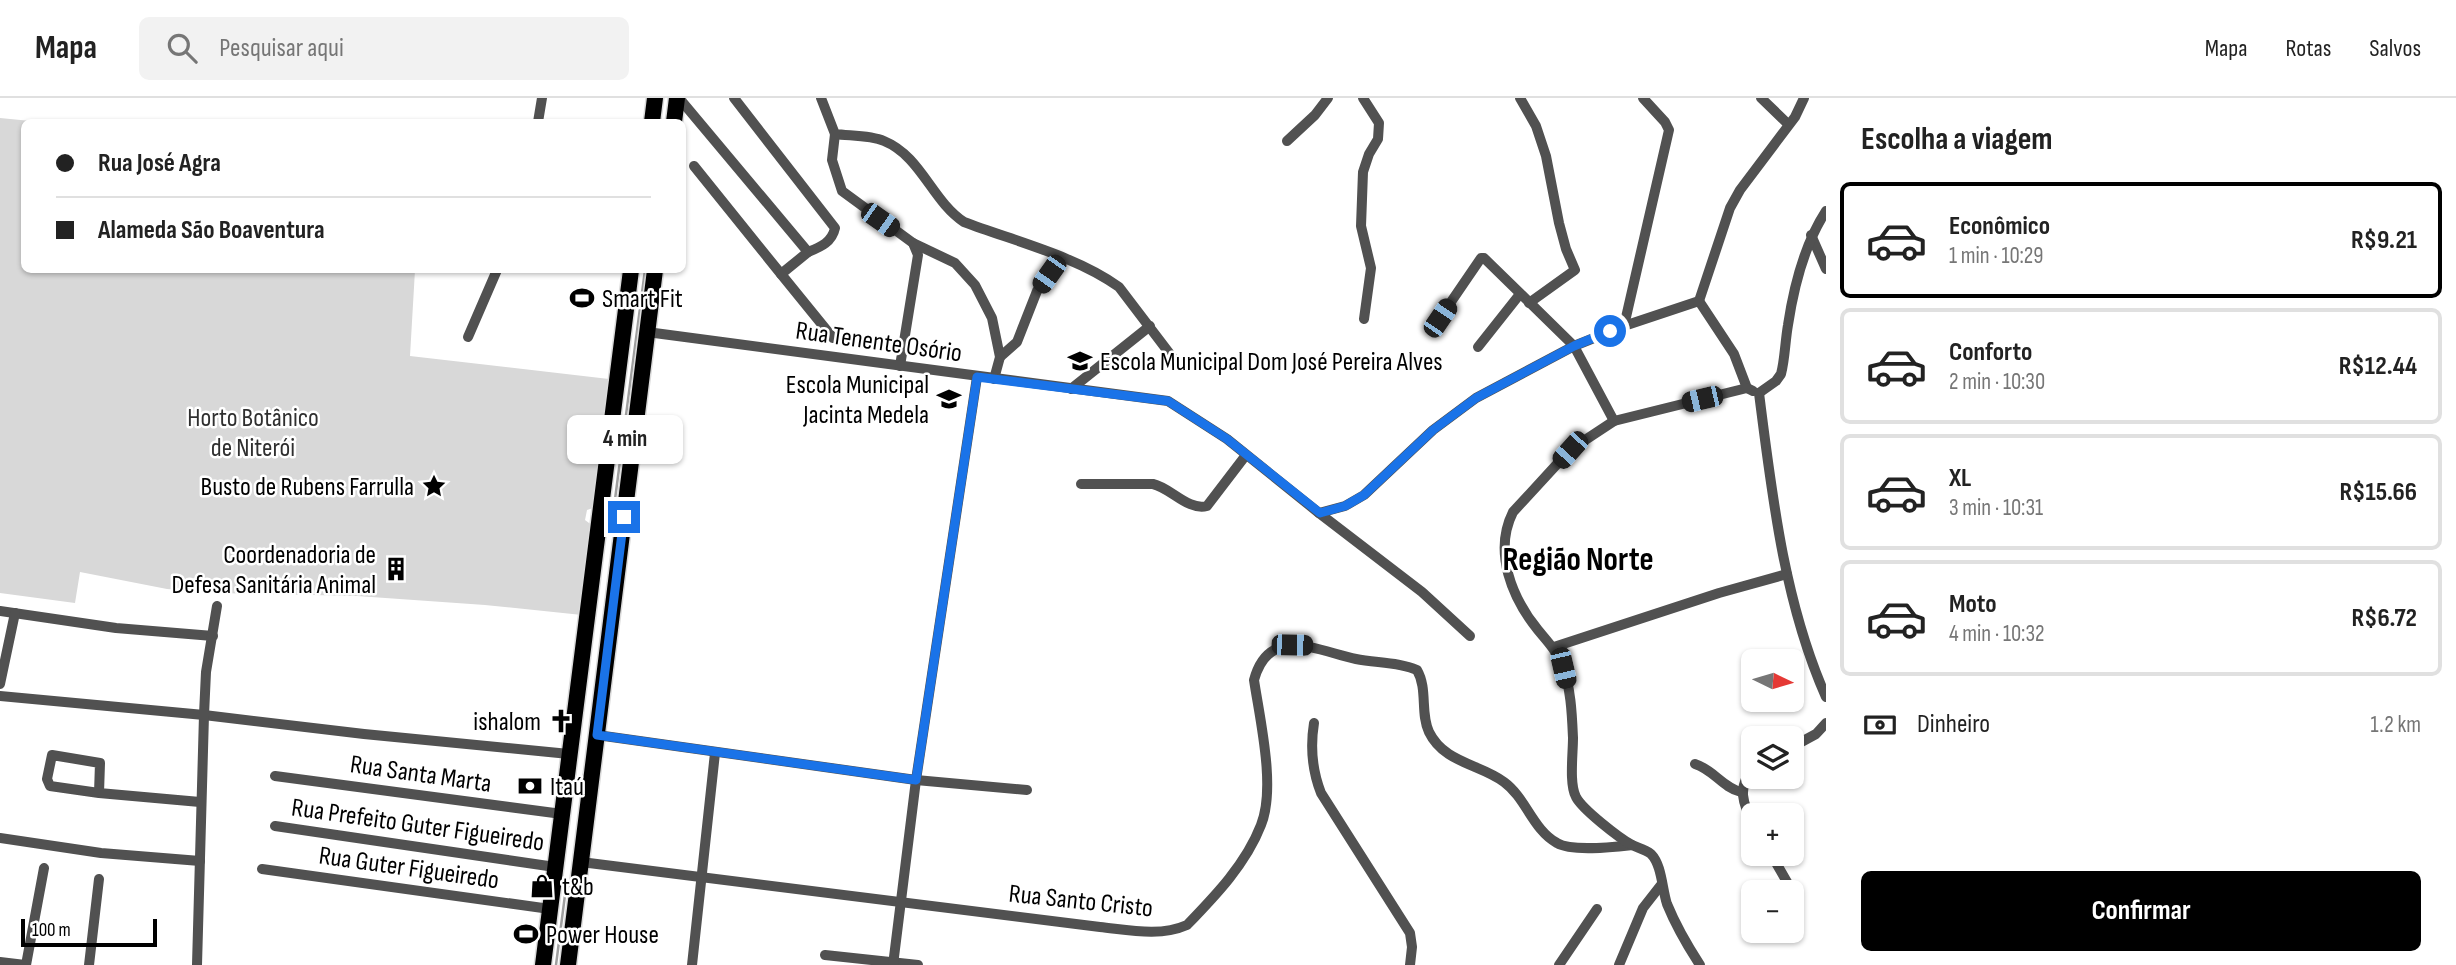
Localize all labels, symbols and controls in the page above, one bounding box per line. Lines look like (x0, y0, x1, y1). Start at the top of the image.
search box (139, 17, 629, 80)
text: Mapa (35, 28, 97, 68)
icon: search (163, 29, 201, 67)
text: Pesquisar aqui (219, 33, 344, 64)
text: Mapa (2205, 34, 2248, 63)
text: Rotas (2286, 34, 2331, 63)
text: Salvos (2369, 34, 2421, 63)
text: Escolha a viagem (1861, 120, 2053, 159)
text: Rua José Agra (98, 148, 221, 179)
car (857, 199, 904, 241)
icon: car (1865, 209, 1928, 272)
text: Econômico (1949, 211, 2050, 242)
text: Alameda São Boaventura (98, 215, 325, 246)
text: R$9.21 (2351, 225, 2417, 256)
text: 1 min · 10:29 (1949, 242, 2044, 270)
car (1029, 251, 1070, 297)
sports icon: Smart Fit (568, 284, 596, 312)
place label: Smart Fit (602, 284, 683, 315)
car (1420, 295, 1461, 341)
street label: Rua Tenente Osório (794, 315, 964, 369)
route start (1594, 315, 1626, 347)
icon: car (1865, 335, 1928, 398)
text: Conforto (1949, 337, 2032, 368)
school or university icon: Escola Municipal Dom José Pereira Alves (1066, 347, 1094, 375)
place label: Escola Municipal Dom José Pereira Alves (1100, 347, 1443, 378)
text: R$12.44 (2339, 351, 2417, 382)
text: 2 min · 10:30 (1949, 368, 2045, 396)
place label: Escola Municipal Jacinta Medela (786, 370, 929, 431)
car (1680, 384, 1725, 414)
school or university icon: Escola Municipal Jacinta Medela (935, 385, 963, 413)
park label: Horto Botânico de Niterói (187, 403, 319, 464)
callout: 4 min (566, 416, 682, 464)
text: 4 min (603, 425, 647, 453)
car (1549, 427, 1592, 473)
icon: car (1865, 461, 1928, 524)
text: XL (1949, 463, 1971, 494)
place label: Busto de Rubens Farrulla (201, 472, 414, 503)
place icon: Busto de Rubens Farrulla (420, 472, 448, 500)
text: R$15.66 (2339, 477, 2417, 508)
text: 3 min · 10:31 (1949, 494, 2043, 522)
route end (608, 501, 640, 533)
place label: Coordenadoria de Defesa Sanitária Animal (172, 540, 376, 601)
district label: Região Norte (1502, 540, 1654, 580)
building icon: Coordenadoria de Defesa Sanitária Animal (382, 555, 410, 583)
icon: car (1865, 587, 1928, 650)
text: Moto (1949, 589, 1997, 620)
text: R$6.72 (2352, 603, 2417, 634)
text: 4 min · 10:32 (1949, 620, 2045, 648)
car (1271, 634, 1314, 656)
car (1549, 645, 1578, 691)
north arrow (1741, 649, 1804, 712)
map controls (1741, 649, 1804, 943)
icon: cash (1861, 706, 1899, 744)
place label: ishalom (473, 707, 541, 738)
church icon: ishalom (547, 707, 575, 735)
text: Dinheiro (1917, 709, 1990, 740)
text: 1.2 km (2371, 711, 2421, 739)
button: layers (1741, 726, 1804, 789)
street label: Rua Santa Marta (348, 749, 493, 800)
bank icon: Itaú (516, 772, 544, 800)
place label: Itaú (550, 772, 584, 803)
street label: Rua Prefeito Guter Figueiredo (289, 792, 546, 859)
button: + (1741, 803, 1804, 866)
street label: Rua Guter Figueiredo (317, 841, 501, 896)
button: Confirmar (1861, 871, 2421, 951)
shop icon: t&b (528, 872, 556, 900)
place label: t&b (562, 872, 594, 903)
street label: Rua Santo Cristo (1007, 879, 1154, 924)
button: − (1741, 880, 1804, 943)
scale bar (21, 916, 158, 948)
text: 100 m (32, 919, 71, 942)
sports icon: Power House (512, 920, 540, 948)
place label: Power House (546, 920, 659, 951)

